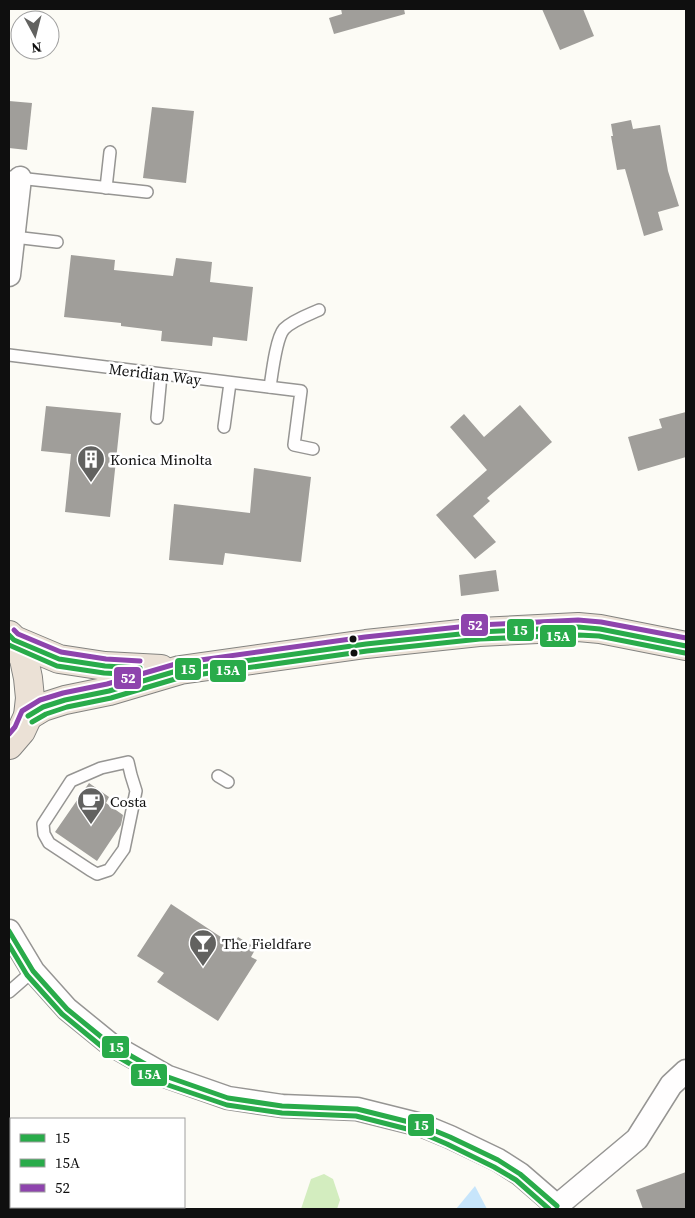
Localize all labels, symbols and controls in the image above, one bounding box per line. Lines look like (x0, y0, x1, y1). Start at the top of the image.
north arrow (10, 10, 60, 60)
text: N (30, 37, 43, 58)
street label: Meridian Way (108, 358, 203, 390)
building icon: Konica Minolta (76, 444, 106, 483)
place label: Konica Minolta (110, 449, 212, 470)
line badge: 52 (460, 613, 489, 637)
text: 52 (467, 615, 483, 635)
line badge: 15 (506, 618, 535, 642)
text: 15 (512, 620, 528, 640)
line badge: 15A (539, 624, 577, 648)
text: 15A (546, 626, 571, 646)
unlabelled marker (348, 634, 358, 644)
unlabelled marker (349, 648, 359, 658)
line badge: 15 (174, 657, 202, 681)
text: 15 (180, 659, 196, 679)
line badge: 15A (209, 659, 247, 683)
text: 15A (216, 660, 241, 680)
line badge: 52 (113, 666, 142, 690)
text: 52 (120, 668, 136, 688)
cafe icon: Costa (76, 786, 106, 825)
place label: Costa (110, 791, 147, 812)
bar icon: The Fieldfare (188, 928, 218, 967)
place label: The Fieldfare (222, 933, 312, 954)
line badge: 15 (101, 1035, 130, 1059)
text: 15 (108, 1037, 124, 1057)
line badge: 15A (130, 1063, 168, 1087)
text: 15A (137, 1064, 162, 1084)
line badge: 15 (407, 1113, 435, 1137)
text: 15 (413, 1115, 429, 1135)
legend (10, 1118, 185, 1208)
text: 15 (55, 1127, 70, 1148)
text: 15A (55, 1152, 80, 1173)
text: 52 (55, 1177, 70, 1198)

